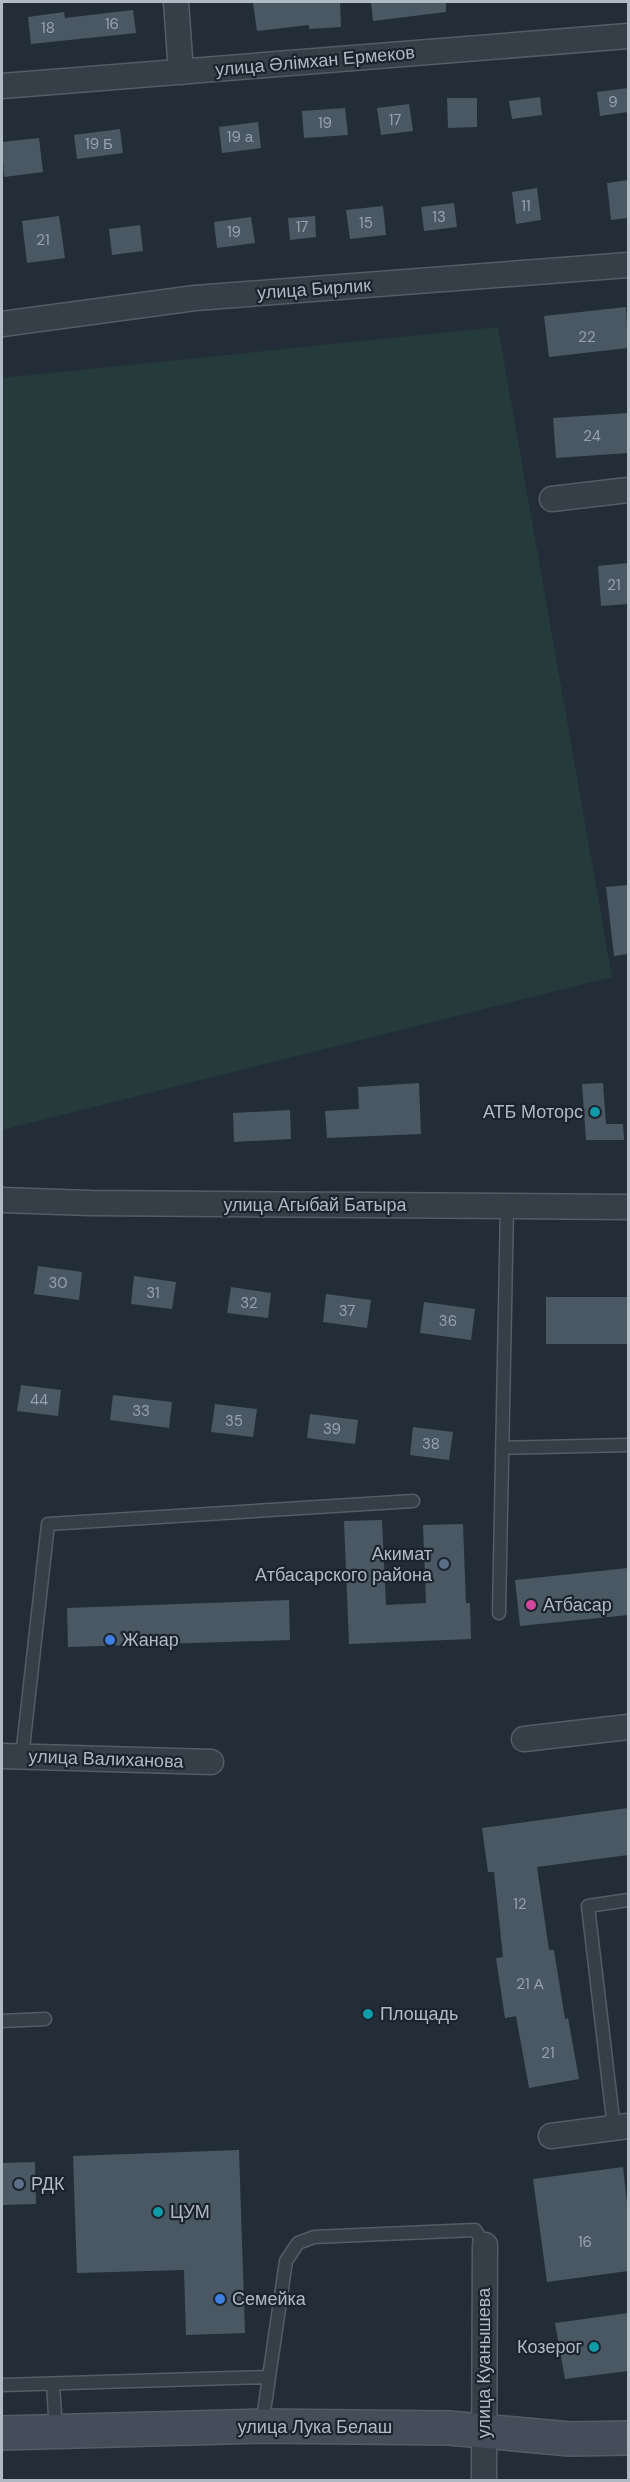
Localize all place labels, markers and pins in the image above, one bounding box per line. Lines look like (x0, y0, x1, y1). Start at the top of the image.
place label: АТБ Моторс (483, 1100, 583, 1124)
marker: АТБ Моторс (588, 1105, 602, 1119)
place label: Акимат Атбасарского района (255, 1542, 433, 1587)
marker: Акимат Атбасарского района (437, 1557, 451, 1571)
place label: Атбасар (543, 1593, 612, 1617)
marker: Атбасар (524, 1598, 538, 1612)
place label: Жанар (122, 1628, 179, 1652)
marker: Жанар (103, 1633, 117, 1647)
place label: Площадь (380, 2002, 458, 2026)
marker: Площадь (361, 2007, 375, 2021)
place label: РДК (31, 2172, 65, 2196)
marker: РДК (12, 2177, 26, 2191)
place label: ЦУМ (170, 2200, 210, 2224)
marker: ЦУМ (151, 2205, 165, 2219)
place label: Семейка (232, 2287, 307, 2311)
marker: Семейка (213, 2292, 227, 2306)
place label: Козерог (517, 2335, 582, 2359)
marker: Козерог (587, 2340, 601, 2354)

